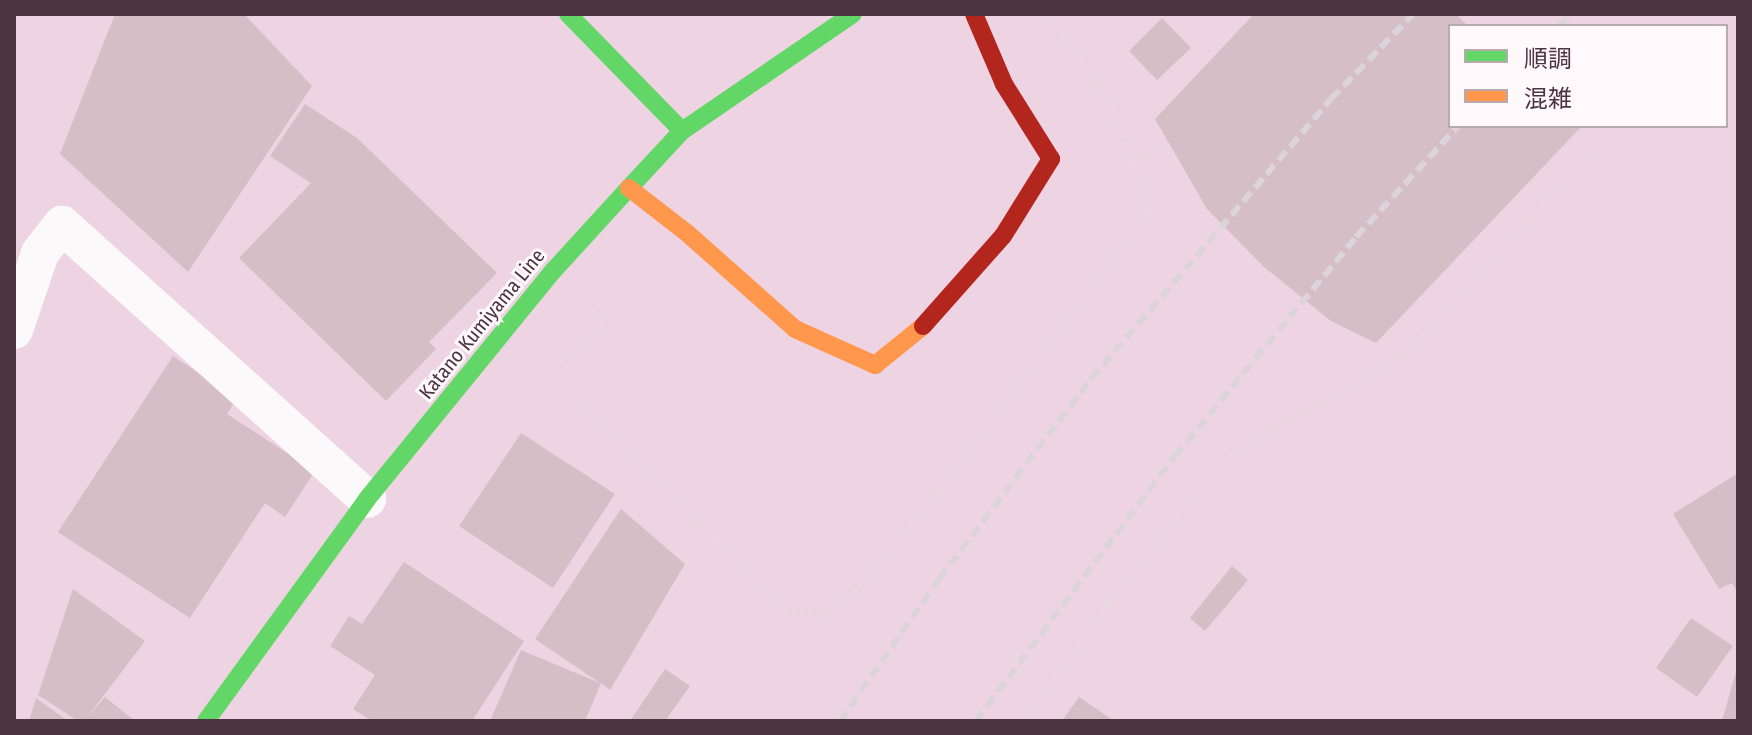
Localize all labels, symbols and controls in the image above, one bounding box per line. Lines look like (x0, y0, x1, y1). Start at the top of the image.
legend (1448, 24, 1728, 128)
text: 順調 (1524, 45, 1572, 73)
text: 混雑 (1524, 85, 1572, 113)
street label: Katano Kumiyama Line (414, 244, 550, 404)

